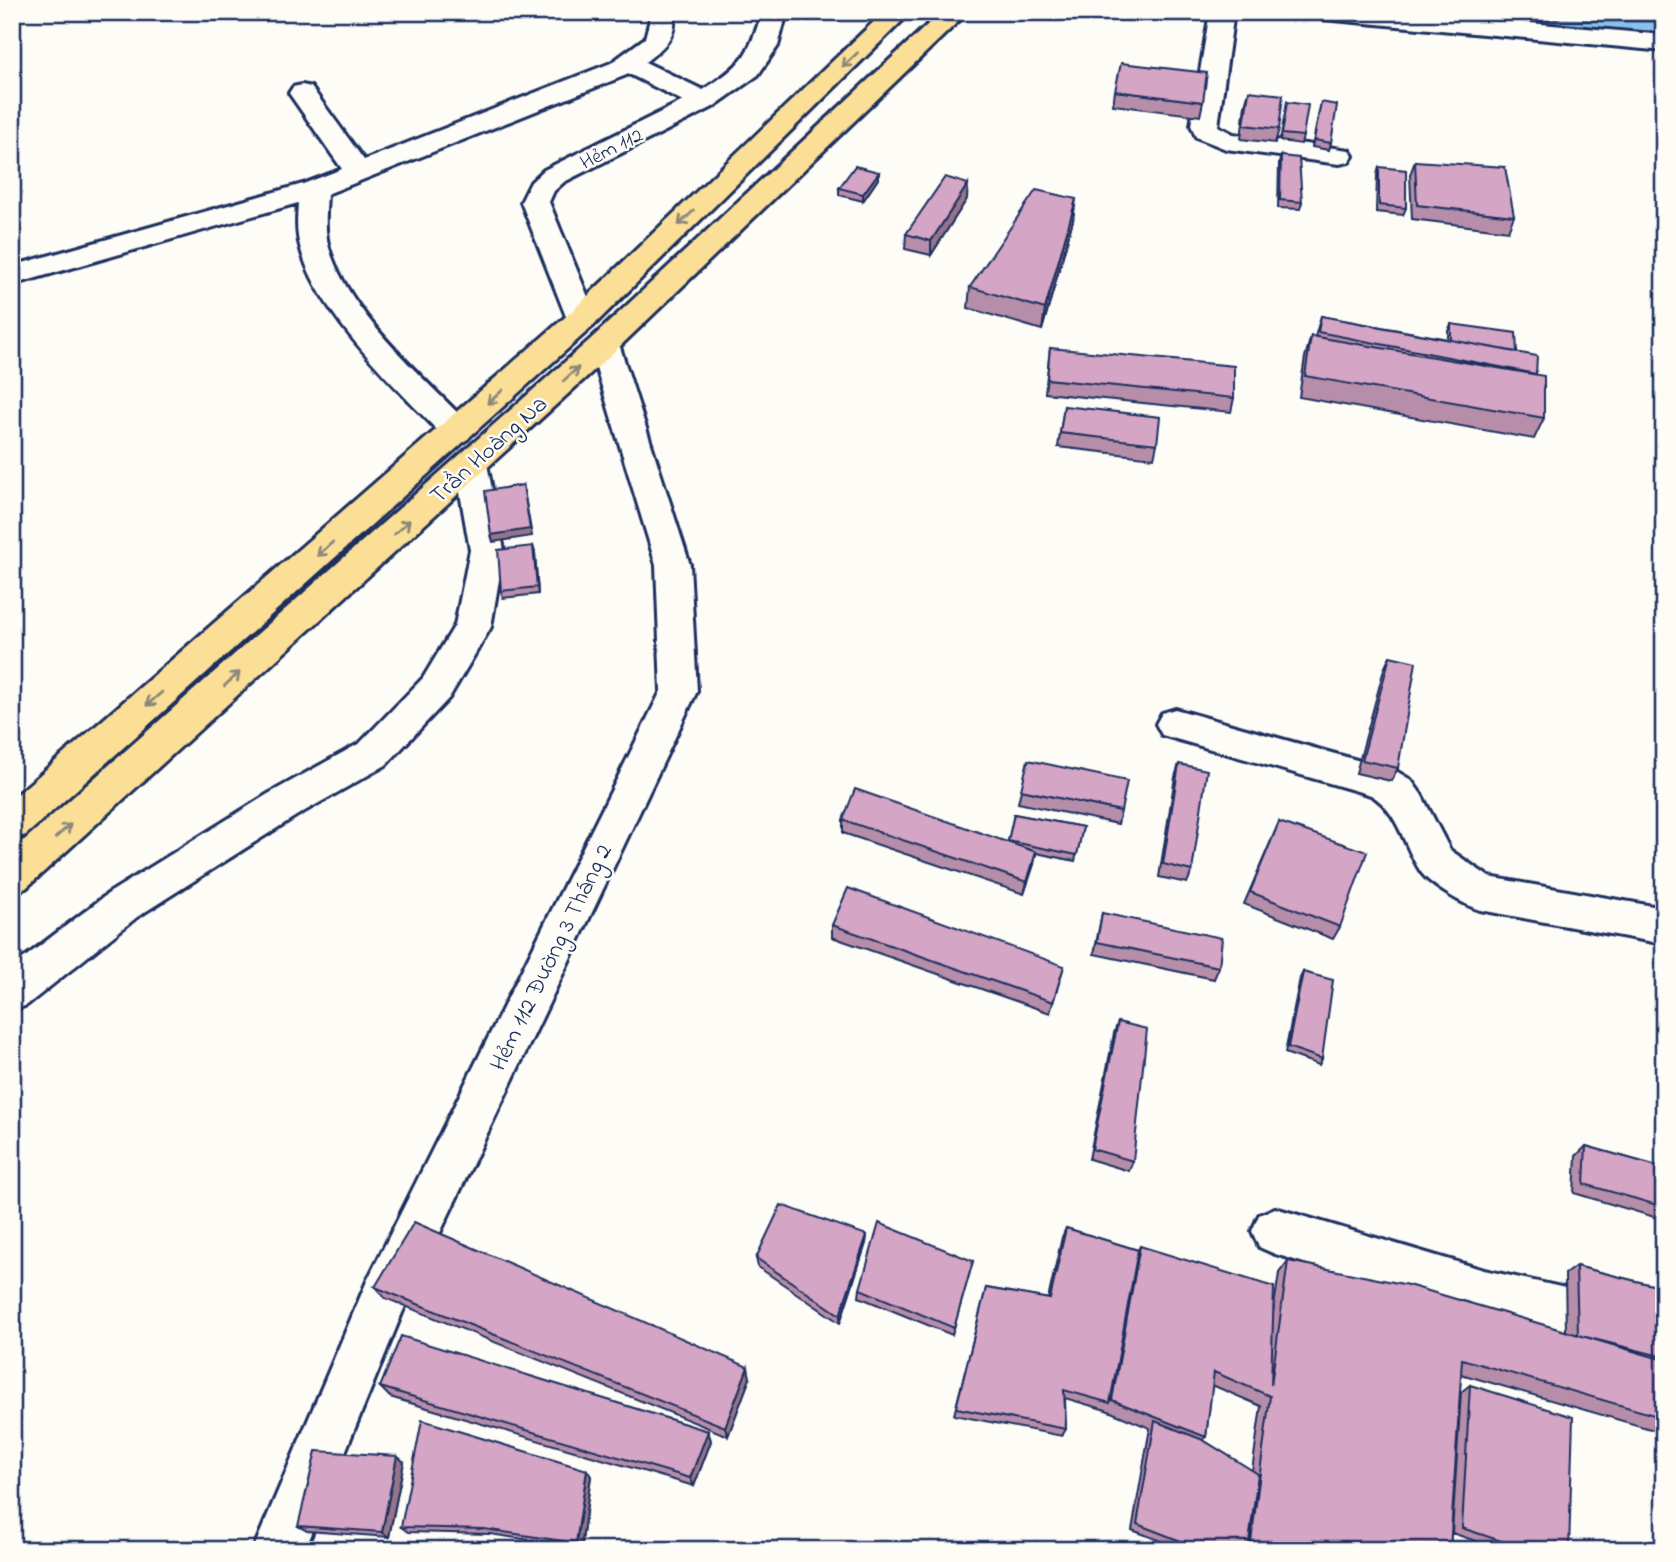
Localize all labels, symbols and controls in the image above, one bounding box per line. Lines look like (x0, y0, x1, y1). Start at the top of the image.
one-way arrow (842, 51, 859, 68)
street label: Hẻm 112 (575, 121, 649, 178)
one-way arrow (678, 209, 695, 226)
one-way arrow (562, 366, 579, 383)
street label: Trần Hoàng Na (423, 388, 557, 513)
one-way arrow (487, 389, 504, 406)
one-way arrow (392, 519, 410, 535)
one-way arrow (317, 540, 334, 557)
one-way arrow (223, 670, 240, 687)
one-way arrow (146, 691, 164, 707)
one-way arrow (54, 823, 72, 839)
street label: Hẻm 112 Đường 3 Tháng 2 (482, 839, 623, 1078)

